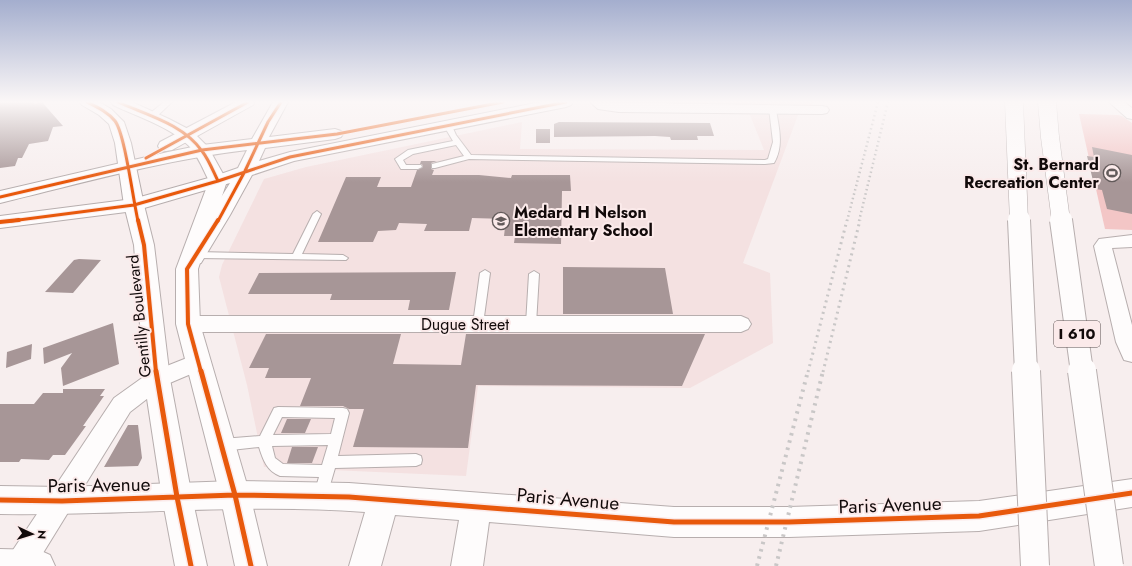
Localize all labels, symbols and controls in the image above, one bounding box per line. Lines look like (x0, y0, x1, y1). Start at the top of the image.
place label: St. Bernard Recreation Center (964, 153, 1099, 194)
sports icon: St. Bernard Recreation Center (1102, 163, 1122, 183)
place label: Medard H Nelson Elementary School (514, 201, 653, 242)
school or university icon: Medard H Nelson Elementary School (491, 211, 511, 231)
street label: Gentilly Boulevard (121, 253, 157, 379)
street label: Dugue Street (421, 313, 509, 336)
road number: I 610 (1054, 321, 1100, 347)
street label: Paris Avenue (47, 471, 151, 499)
street label: Paris Avenue (516, 481, 621, 517)
street label: Paris Avenue (838, 490, 942, 520)
north arrow (12, 514, 52, 554)
text: N (34, 530, 50, 540)

